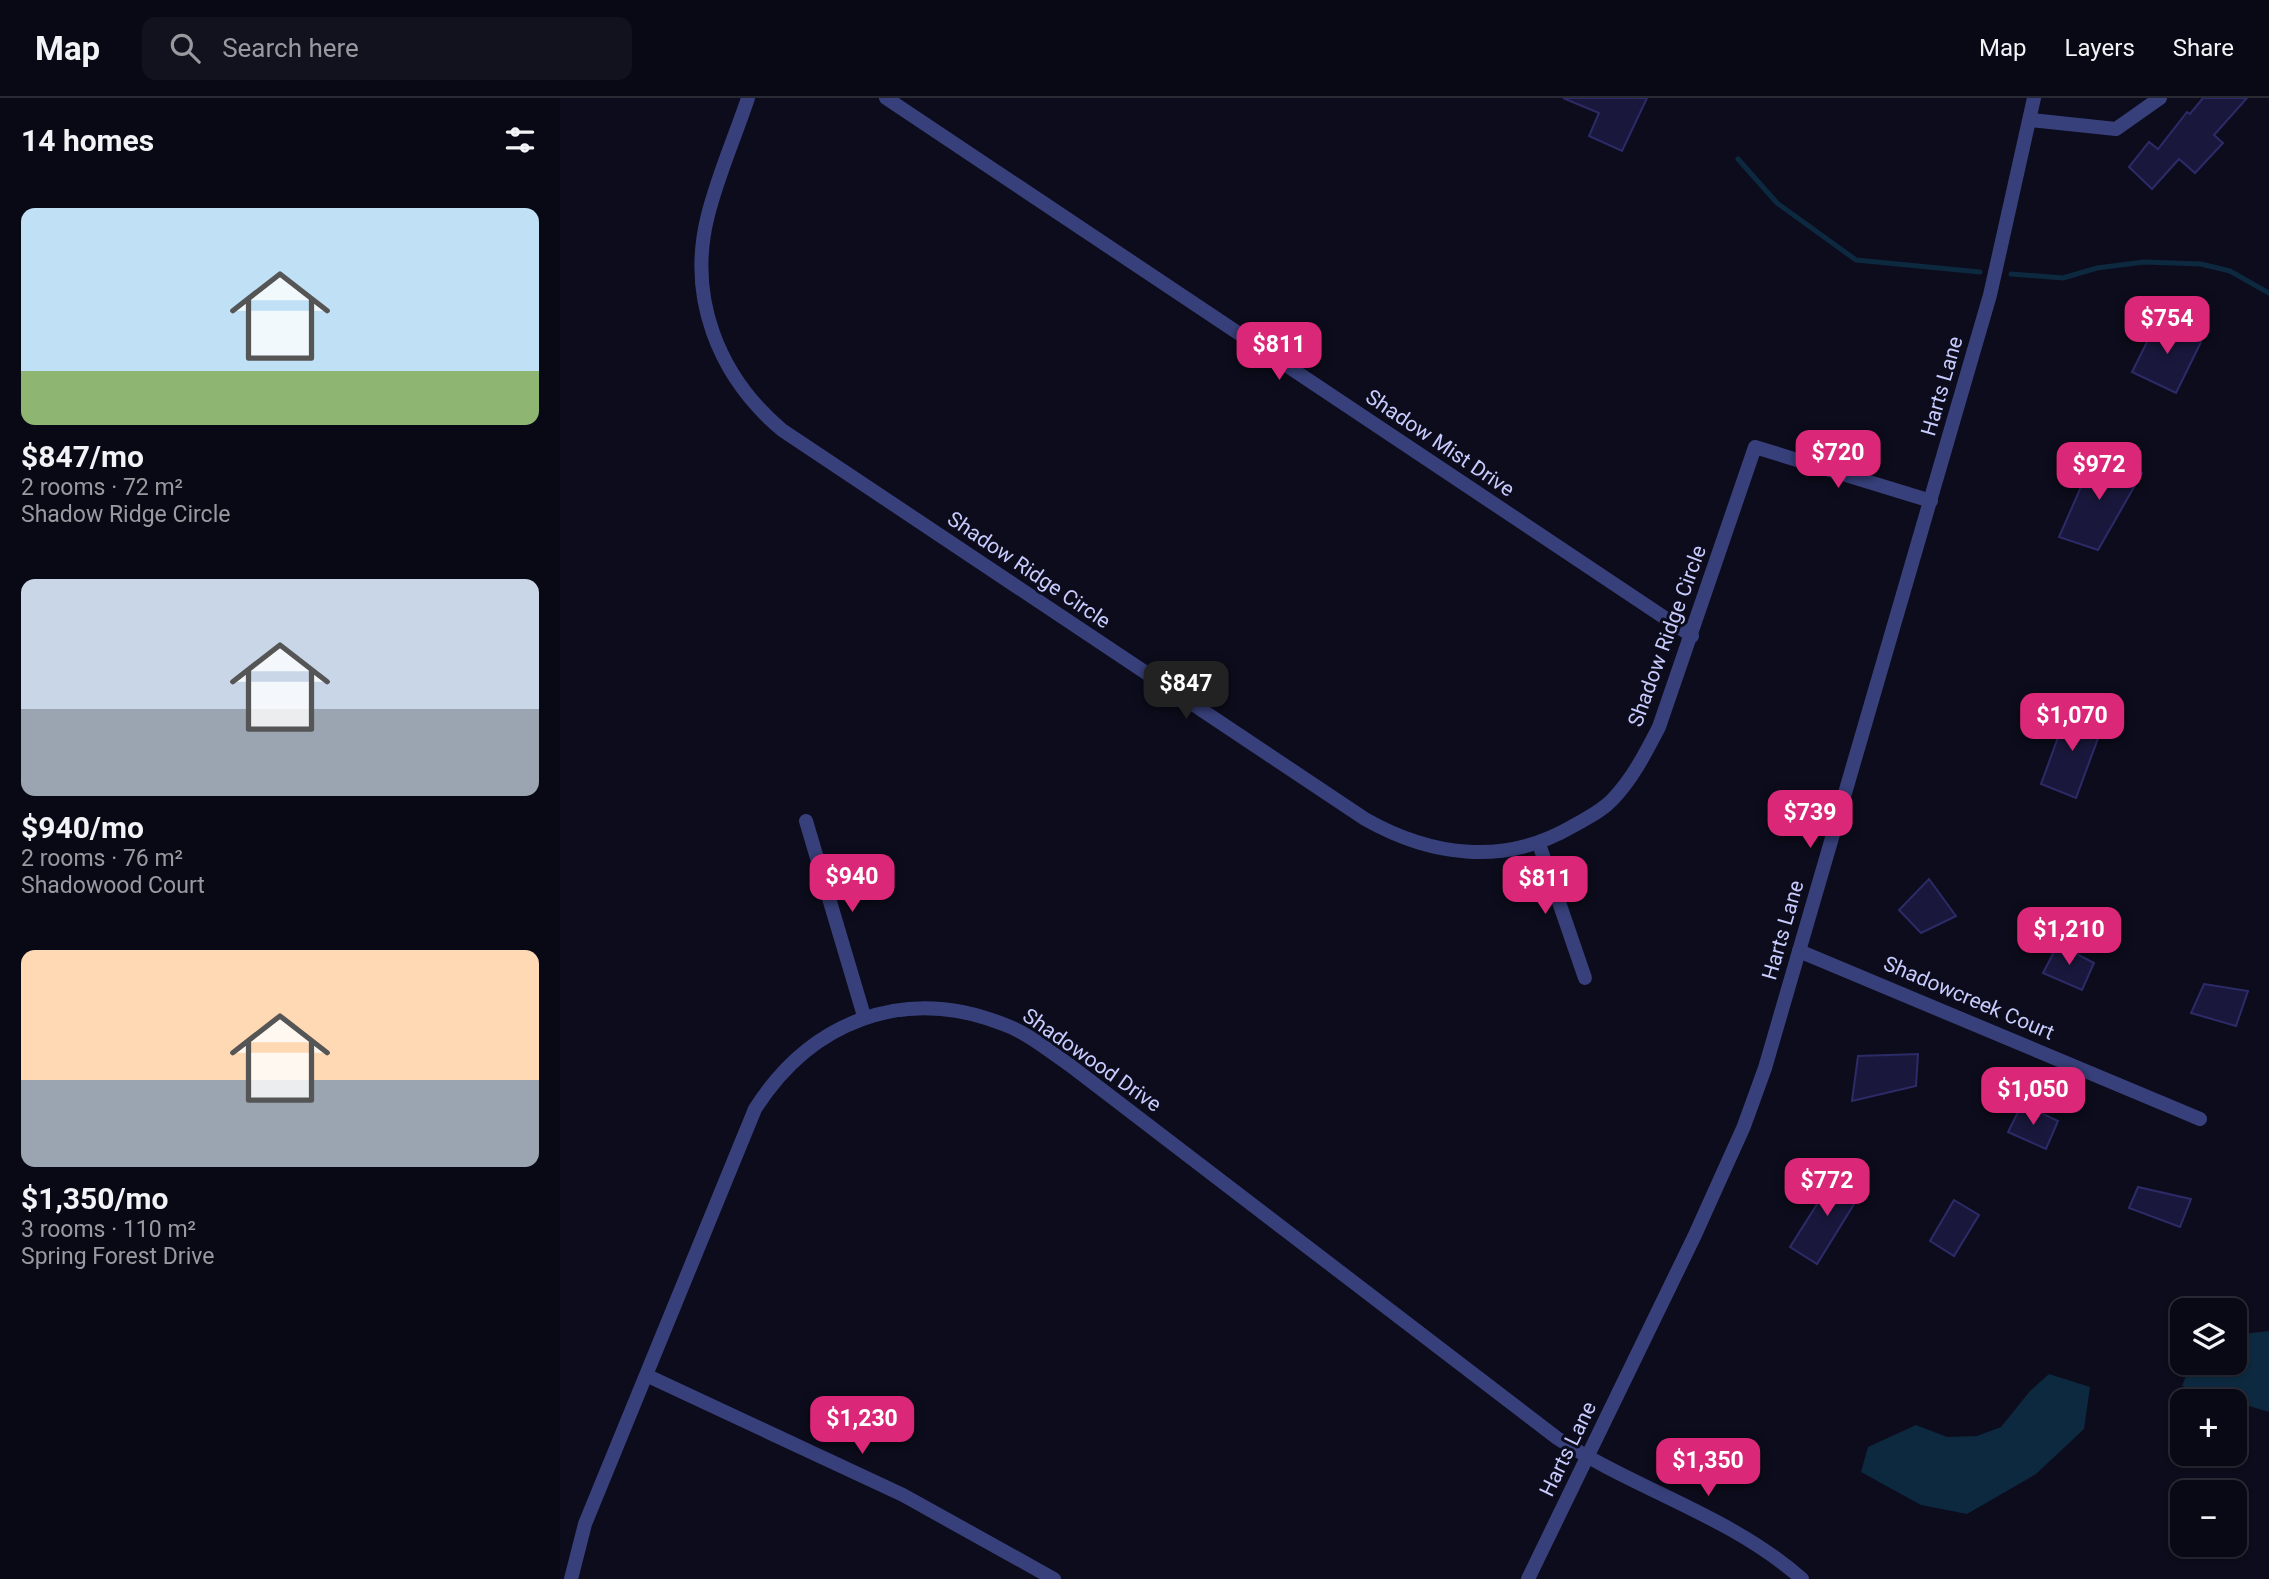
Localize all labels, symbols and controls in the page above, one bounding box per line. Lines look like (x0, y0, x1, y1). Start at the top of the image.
search box (142, 17, 632, 80)
text: Map (35, 29, 100, 68)
icon: search (166, 29, 204, 67)
text: Search here (222, 33, 359, 63)
text: Map (1979, 34, 2027, 62)
text: Layers (2065, 34, 2135, 62)
text: Share (2173, 34, 2234, 62)
icon: filters (501, 121, 539, 159)
text: 14 homes (21, 123, 154, 158)
icon: home (217, 253, 343, 379)
pin: $754 (2126, 296, 2208, 356)
text: $754 (2141, 305, 2193, 332)
pin: $811 (1238, 322, 1320, 382)
text: $811 (1253, 331, 1305, 358)
street label: Harts Lane (1916, 333, 1968, 439)
street label: Shadow Mist Drive (1361, 384, 1519, 502)
pin: $720 (1797, 430, 1879, 490)
text: $847/mo (21, 439, 144, 474)
text: $720 (1812, 439, 1864, 466)
pin: $972 (2058, 442, 2140, 502)
text: $972 (2073, 451, 2125, 478)
text: 2 rooms · 72 m² (21, 474, 183, 501)
text: Shadow Ridge Circle (21, 501, 230, 528)
street label: Shadow Ridge Circle (943, 507, 1115, 633)
street label: Shadow Ridge Circle (1623, 542, 1711, 730)
icon: home (217, 624, 343, 750)
pin: $847 (1145, 662, 1227, 721)
text: $847 (1160, 670, 1212, 697)
pin: $1,070 (2015, 694, 2129, 753)
text: $1,070 (2036, 702, 2108, 729)
pin: $739 (1769, 790, 1851, 850)
text: $739 (1784, 799, 1836, 826)
text: $940/mo (21, 810, 144, 845)
text: 2 rooms · 76 m² (21, 845, 183, 872)
pin: $940 (811, 854, 893, 914)
pin: $811 (1504, 856, 1586, 916)
text: $940 (826, 863, 878, 890)
text: $811 (1519, 865, 1571, 892)
text: Shadowood Court (21, 872, 205, 899)
street label: Harts Lane (1757, 877, 1809, 983)
pin: $1,210 (2012, 908, 2126, 967)
text: $1,210 (2033, 916, 2105, 943)
street label: Shadowcreek Court (1880, 951, 2058, 1045)
icon: home (217, 995, 343, 1121)
street label: Shadowood Drive (1018, 1003, 1166, 1117)
pin: $1,050 (1976, 1068, 2090, 1127)
text: $1,050 (1997, 1076, 2069, 1103)
pin: $772 (1786, 1158, 1868, 1218)
text: $772 (1801, 1167, 1853, 1194)
text: $1,350/mo (21, 1181, 169, 1216)
text: 3 rooms · 110 m² (21, 1216, 196, 1243)
text: Spring Forest Drive (21, 1243, 214, 1270)
map controls (2170, 1298, 2247, 1557)
button: layers (2170, 1298, 2247, 1375)
button: + (2170, 1389, 2247, 1466)
pin: $1,230 (805, 1396, 919, 1456)
street label: Harts Lane (1535, 1398, 1601, 1500)
text: $1,230 (826, 1405, 898, 1432)
pin: $1,350 (1651, 1438, 1765, 1498)
text: $1,350 (1672, 1447, 1744, 1474)
button: − (2170, 1480, 2247, 1557)

